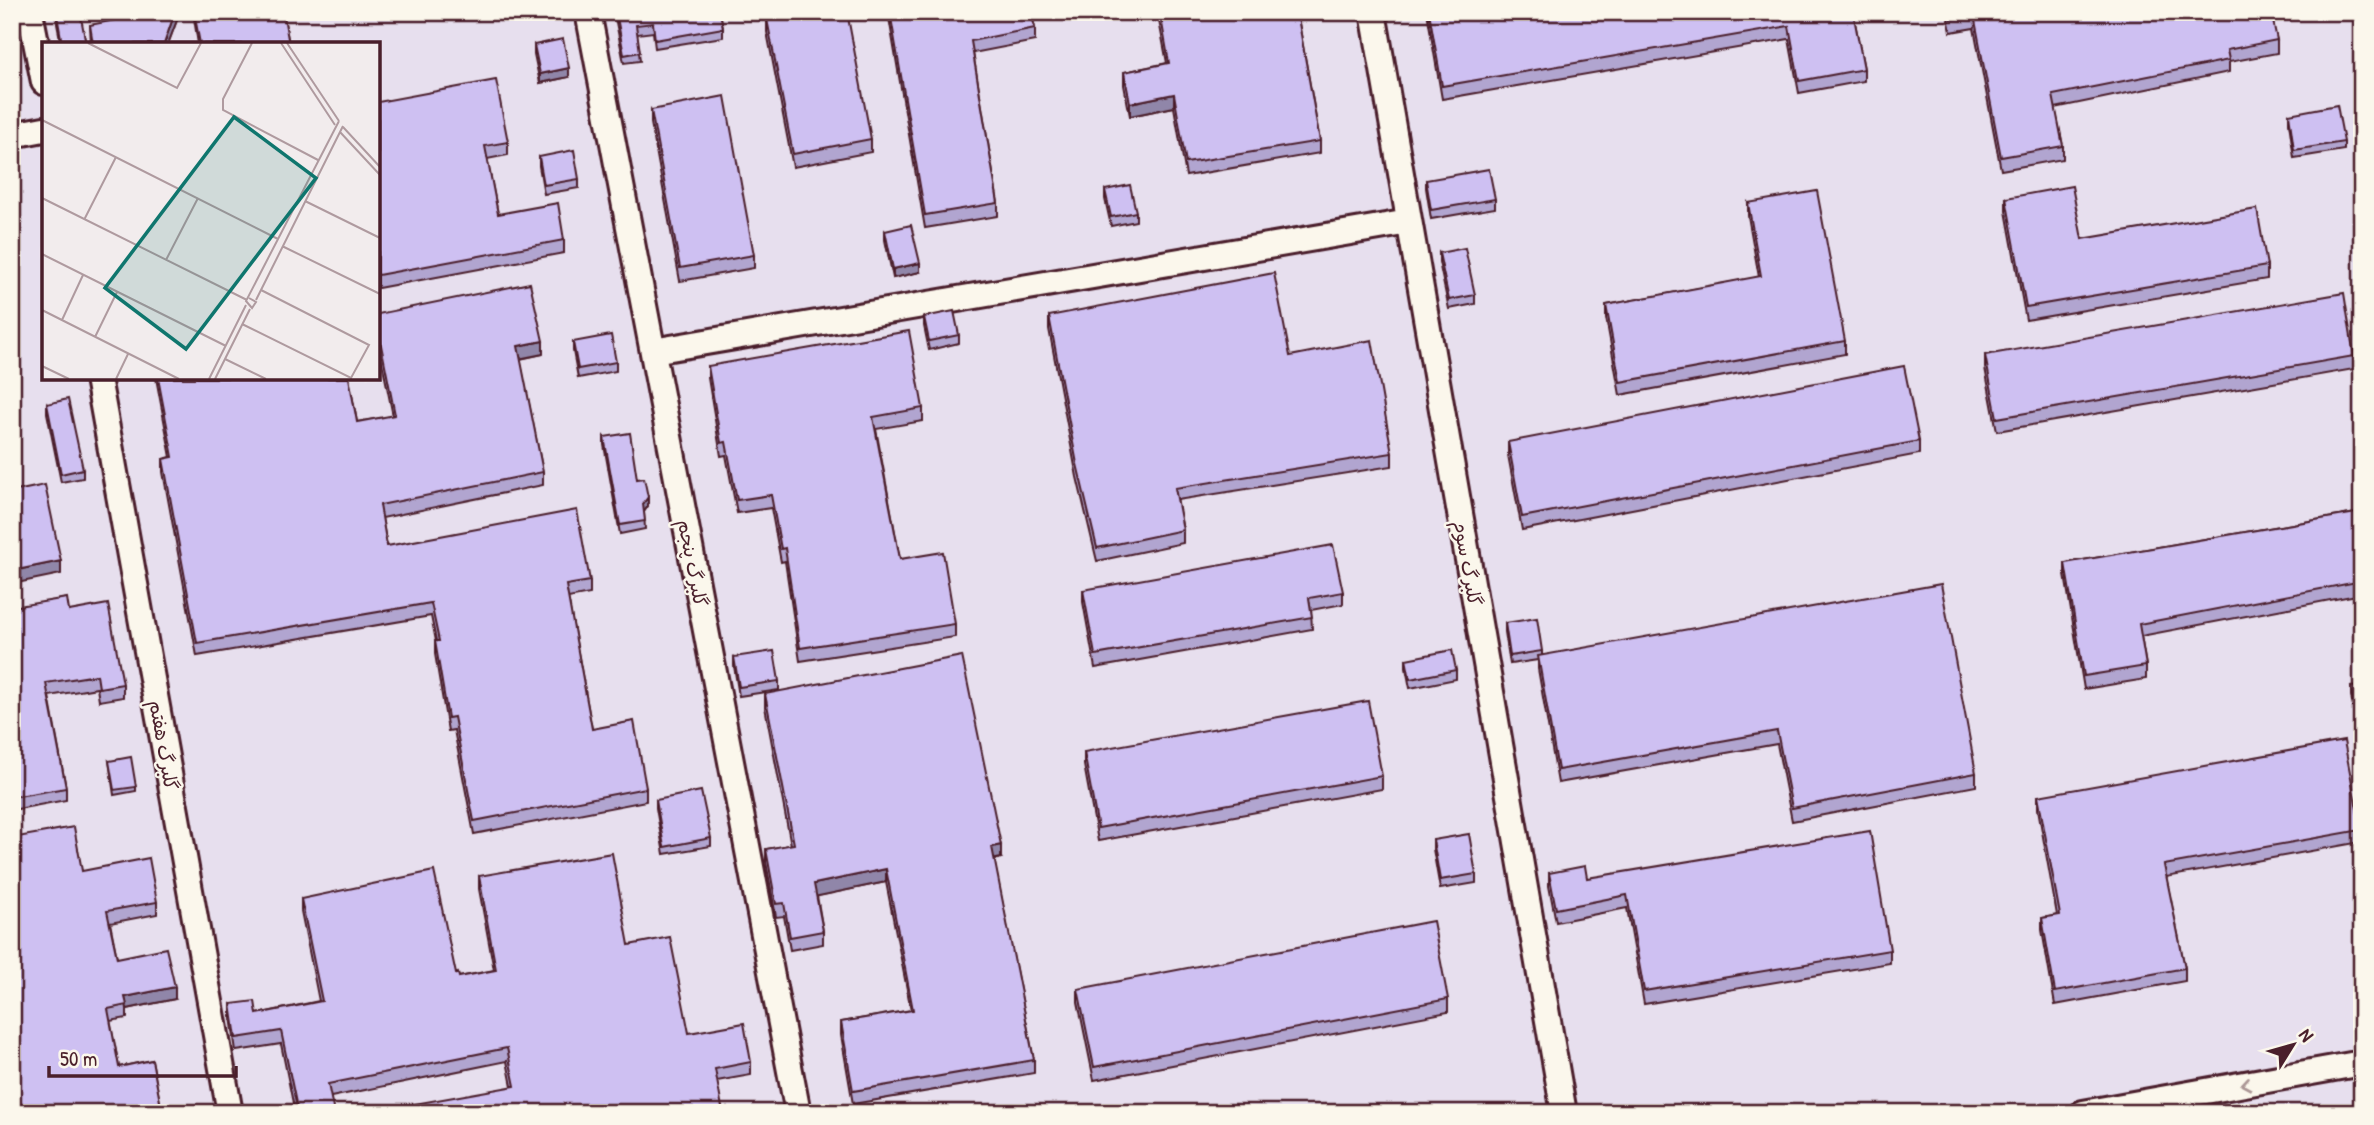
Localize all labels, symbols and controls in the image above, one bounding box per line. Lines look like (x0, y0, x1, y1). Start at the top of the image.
inset map (42, 42, 380, 380)
street label: گلبرگ پنجم (670, 517, 714, 609)
street label: گلبرگ سوم (1446, 518, 1488, 608)
street label: گلبرگ هفتم (141, 698, 185, 792)
north arrow (2258, 1010, 2328, 1080)
text: N (2293, 1023, 2320, 1047)
scale bar (49, 1034, 236, 1078)
text: 50 m (60, 1044, 97, 1073)
one-way arrow (2240, 1075, 2252, 1090)

